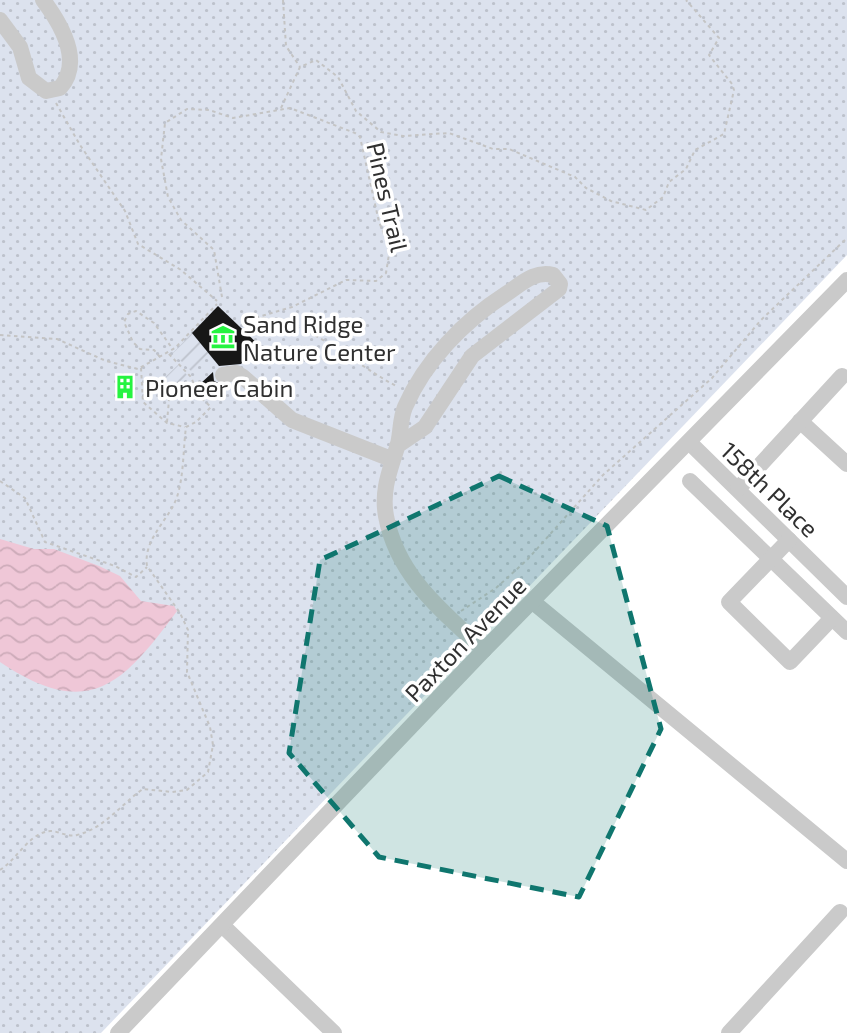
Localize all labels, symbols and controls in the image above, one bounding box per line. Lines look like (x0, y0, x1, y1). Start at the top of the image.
street label: Pines Trail (361, 139, 415, 255)
place label: Sand Ridge Nature Center (243, 309, 396, 366)
museum icon: Sand Ridge Nature Center (209, 323, 237, 351)
building icon: Pioneer Cabin (111, 373, 139, 401)
place label: Pioneer Cabin (145, 373, 293, 402)
street label: 158th Place (715, 435, 825, 543)
street label: Paxton Avenue (398, 571, 532, 707)

